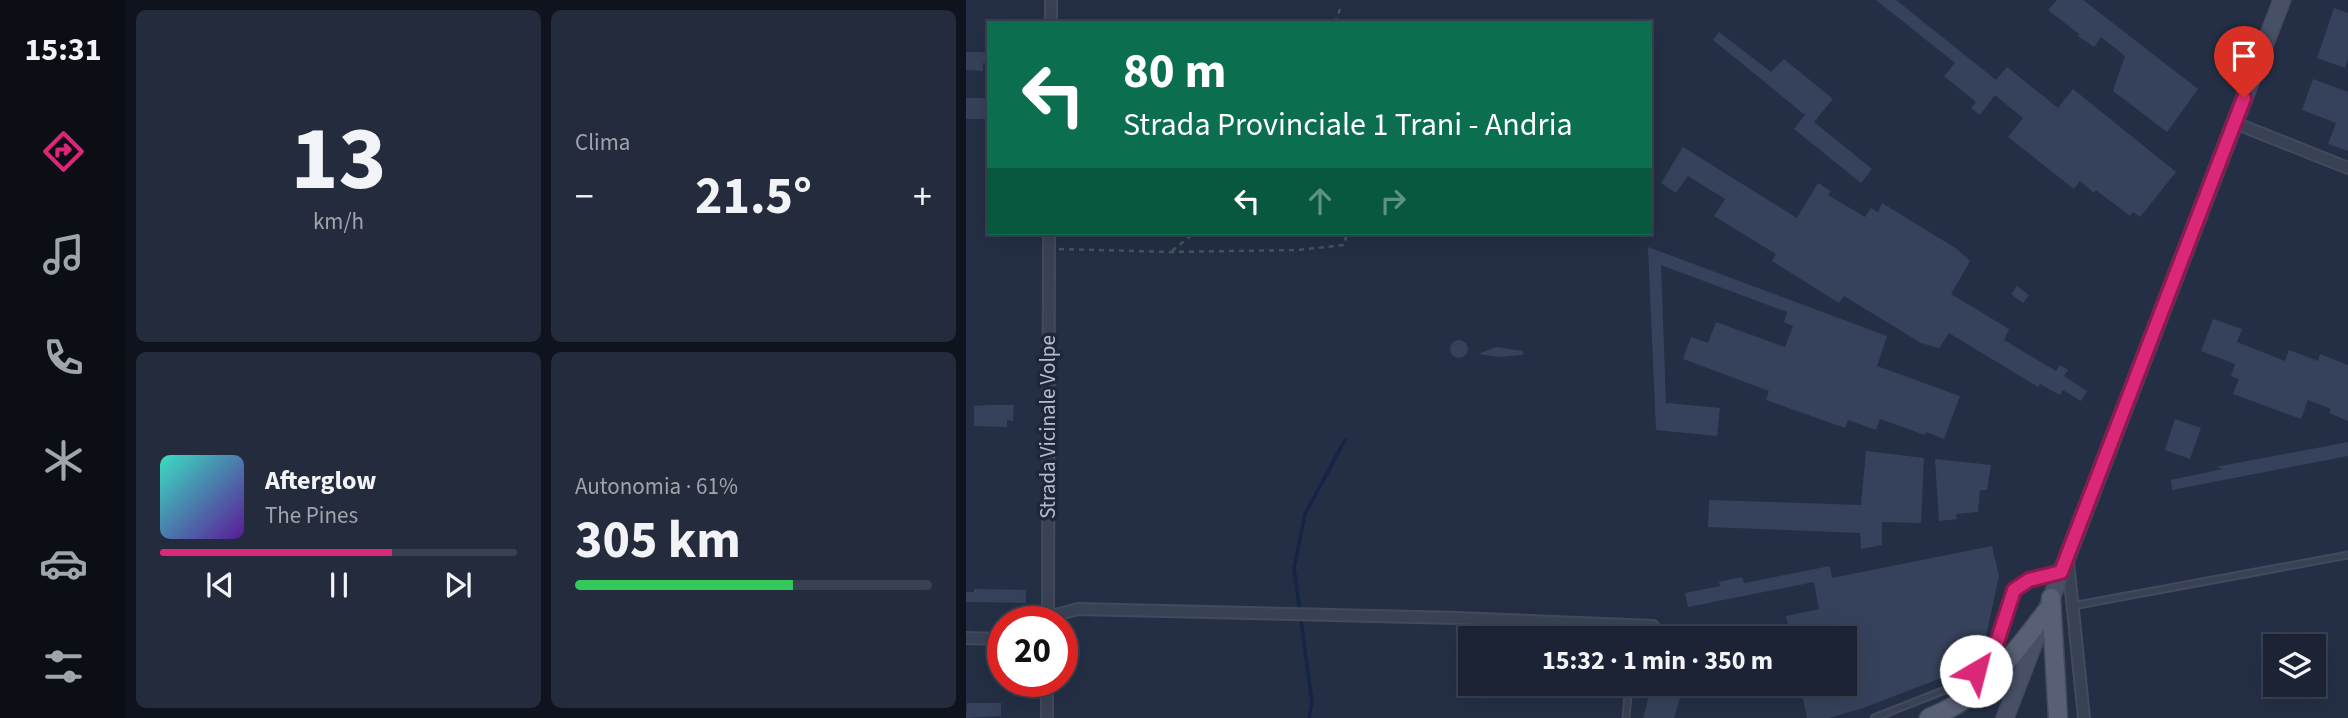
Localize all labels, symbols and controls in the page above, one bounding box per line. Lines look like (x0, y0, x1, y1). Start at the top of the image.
pin (2214, 26, 2274, 98)
text: 15:31 (24, 27, 102, 73)
text: 80 m (1123, 37, 1227, 107)
icon: arrive (2225, 37, 2263, 75)
icon: left (1008, 49, 1099, 140)
text: 13 (290, 95, 387, 224)
text: Strada Provinciale 1 Trani - Andria (1123, 102, 1573, 148)
text: Clima (575, 126, 630, 159)
icon: directions (39, 127, 88, 176)
text: 21.5° (695, 160, 812, 234)
text: − (575, 170, 594, 224)
text: + (913, 170, 932, 224)
icon: left (1228, 182, 1266, 220)
icon: ahead (1301, 182, 1339, 220)
icon: right (1374, 182, 1412, 220)
text: km/h (313, 205, 364, 238)
icon: music (39, 230, 88, 279)
icon: phone (39, 333, 88, 382)
street label: Strada Vicinale Volpe (1033, 335, 1063, 519)
icon: climate (39, 436, 88, 485)
text: Afterglow (265, 462, 376, 499)
text: Autonomia · 61% (575, 470, 738, 503)
text: The Pines (265, 499, 358, 532)
text: 305 km (575, 504, 741, 578)
icon: car (39, 539, 88, 588)
icon: previous (201, 566, 239, 604)
icon: pause (320, 566, 358, 604)
icon: next (439, 566, 477, 604)
speed limit sign: 20 (987, 606, 1078, 697)
position arrow (1939, 634, 2013, 708)
map controls (2263, 634, 2326, 697)
button: layers (2263, 634, 2326, 697)
icon: filters (39, 642, 88, 691)
text: 15:32 · 1 min · 350 m (1542, 642, 1773, 679)

